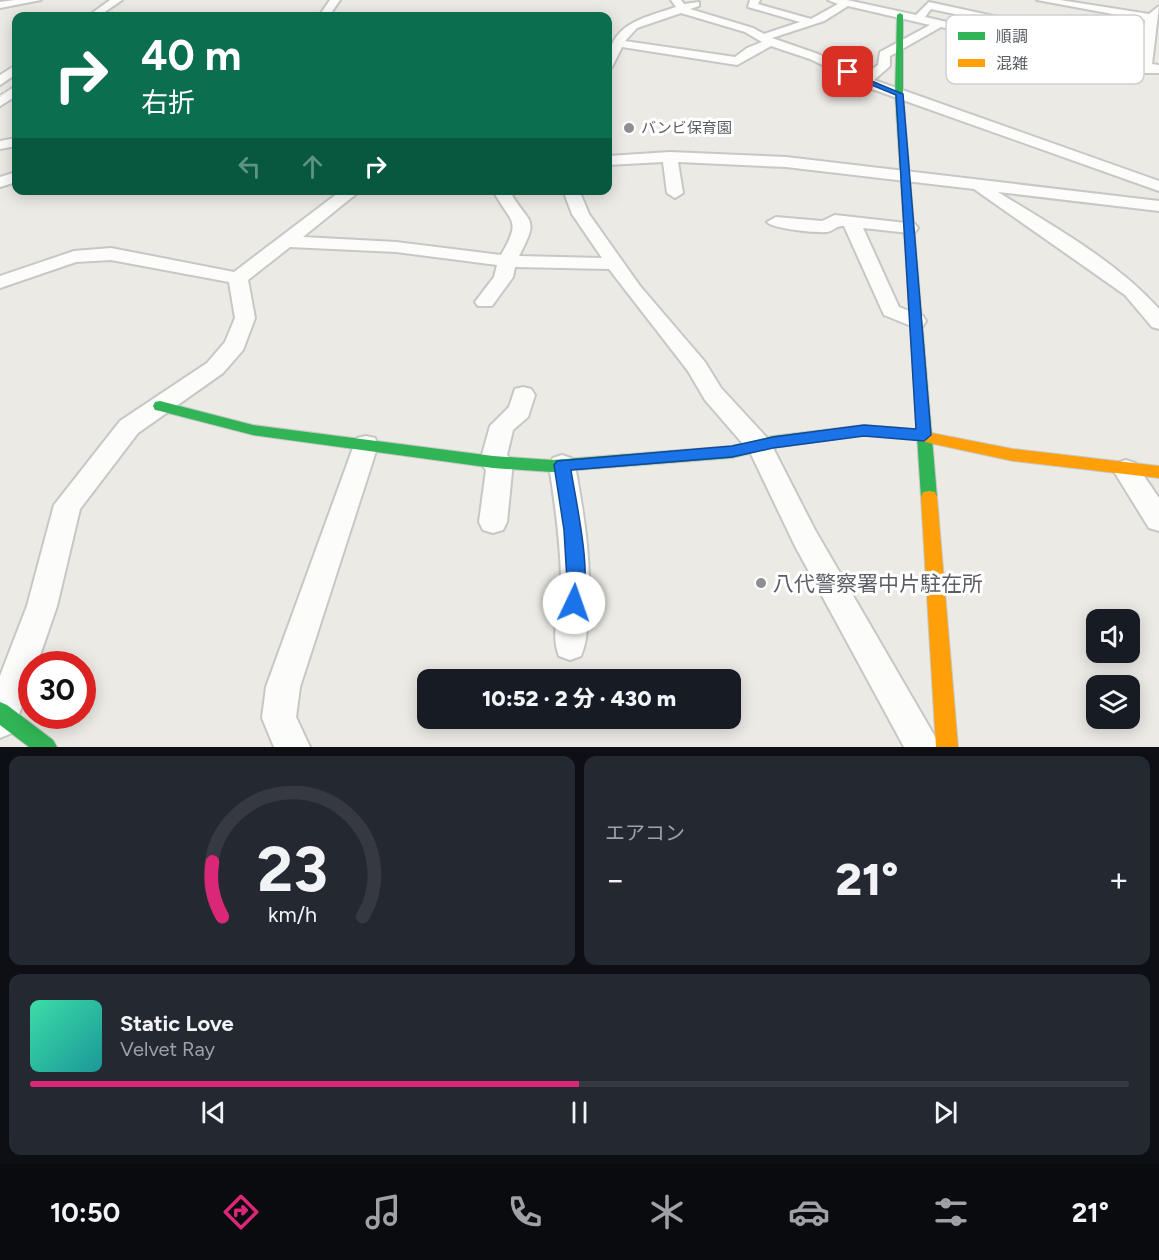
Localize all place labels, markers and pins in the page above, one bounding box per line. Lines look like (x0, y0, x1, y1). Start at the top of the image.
pin (822, 46, 873, 97)
place label: バンビ保育園 (641, 119, 732, 137)
marker: バンビ保育園 (622, 121, 636, 135)
place label: 八代警察署中片駐在所 (773, 571, 983, 596)
marker: 八代警察署中片駐在所 (754, 576, 768, 590)

